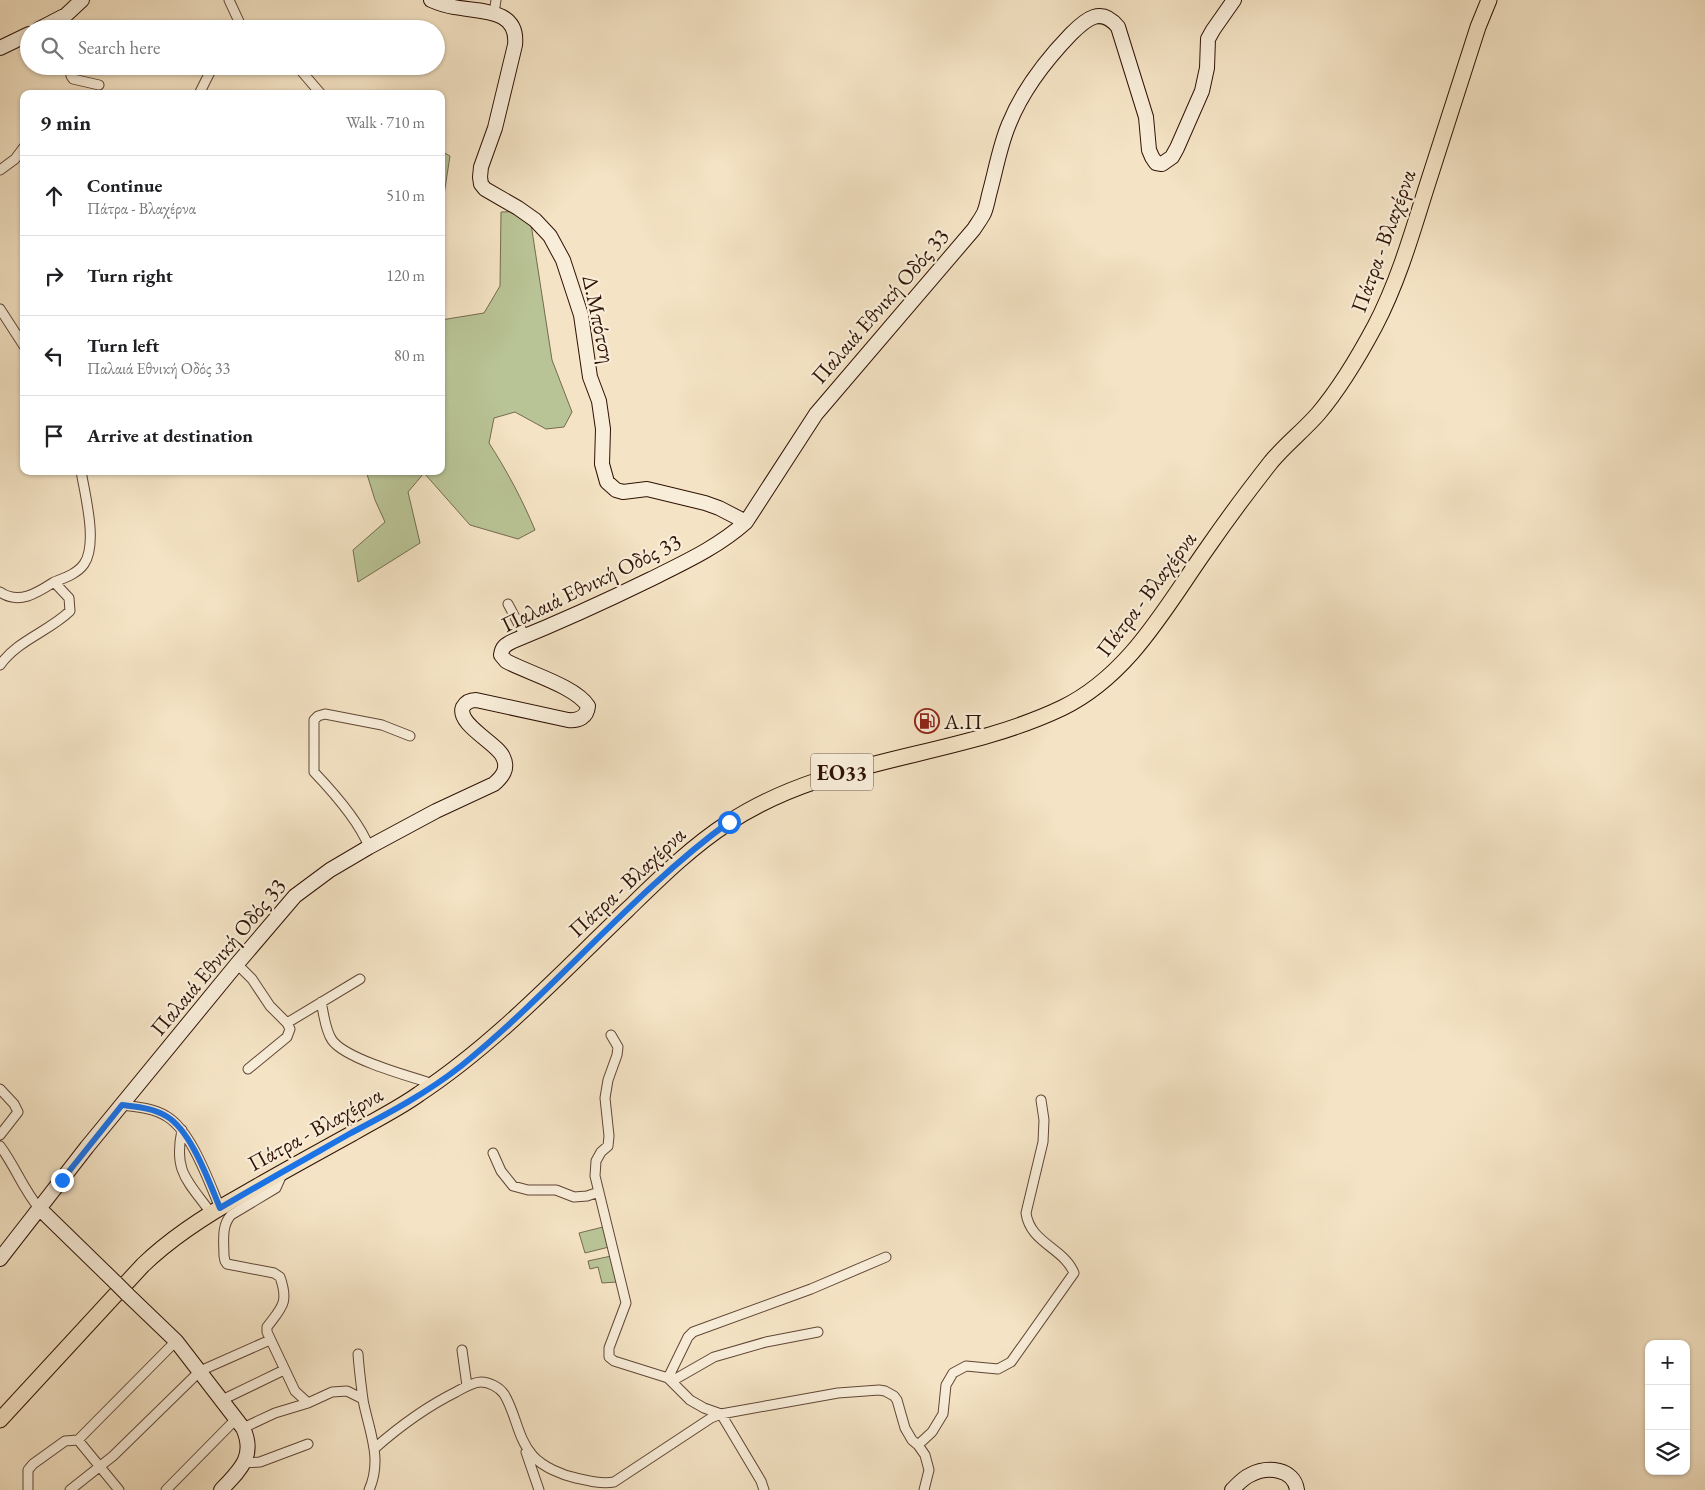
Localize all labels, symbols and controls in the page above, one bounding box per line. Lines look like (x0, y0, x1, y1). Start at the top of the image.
search box (20, 20, 445, 75)
icon: search (38, 34, 66, 62)
text: Search here (78, 35, 160, 60)
text: 9 min (40, 109, 91, 136)
text: Walk · 710 m (346, 112, 425, 133)
street label: Πάτρα - Βλαχέρνα (1344, 165, 1423, 316)
text: Continue (87, 173, 162, 198)
icon: ahead (40, 182, 68, 210)
text: 510 m (386, 185, 425, 206)
text: Πάτρα - Βλαχέρνα (87, 198, 196, 219)
street label: Παλαιά Εθνική Οδός 33 (805, 222, 955, 390)
icon: right (40, 262, 68, 290)
text: Turn right (87, 263, 173, 288)
text: 120 m (386, 265, 425, 286)
street label: Δ.Μπότση (575, 272, 623, 366)
text: Turn left (87, 333, 159, 358)
icon: left (40, 342, 68, 370)
text: 80 m (394, 345, 425, 366)
text: Παλαιά Εθνική Οδός 33 (87, 358, 230, 379)
icon: arrive (40, 422, 68, 450)
text: Arrive at destination (87, 423, 253, 448)
street label: Πάτρα - Βλαχέρνα (1089, 525, 1203, 663)
street label: Παλαιά Εθνική Οδός 33 (496, 527, 686, 639)
place label: Α.Π (943, 707, 983, 736)
fuel station icon: Α.Π (914, 708, 940, 734)
road number: ΕΟ33 (811, 754, 873, 790)
route start (718, 811, 741, 834)
street label: Πάτρα - Βλαχέρνα (562, 820, 692, 944)
street label: Παλαιά Εθνική Οδός 33 (144, 872, 292, 1042)
street label: Πάτρα - Βλαχέρνα (242, 1080, 388, 1178)
route end (51, 1169, 74, 1192)
map controls (1645, 1340, 1690, 1475)
button: + (1645, 1340, 1690, 1385)
button: − (1645, 1385, 1690, 1430)
button: layers (1645, 1430, 1690, 1475)

